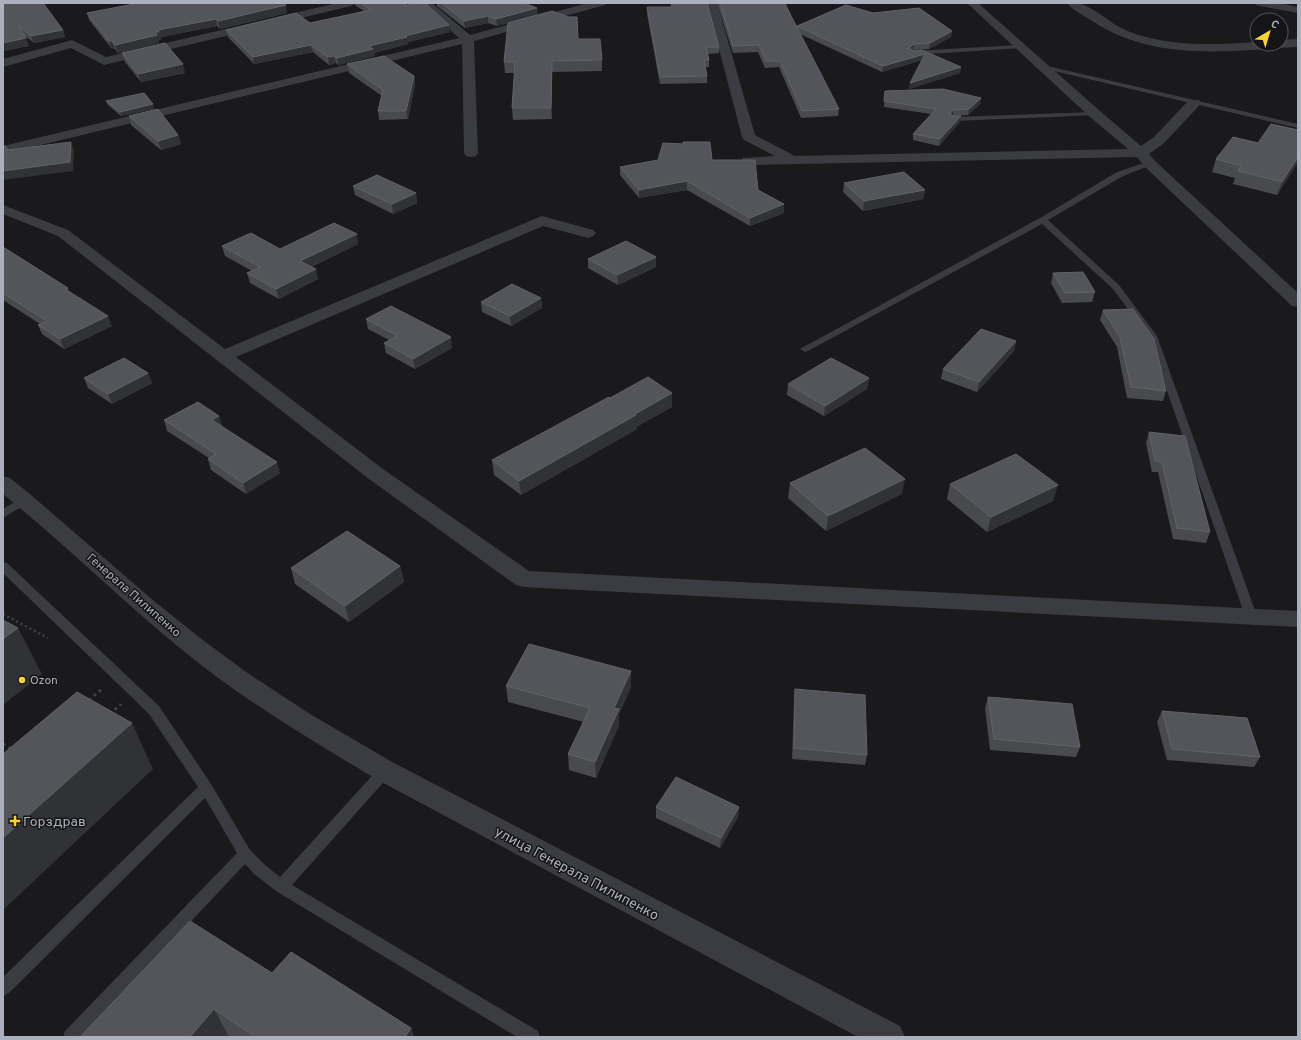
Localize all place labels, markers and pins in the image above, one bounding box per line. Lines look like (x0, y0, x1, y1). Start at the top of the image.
place label: Ozon (30, 673, 58, 689)
marker: Ozon (17, 675, 27, 685)
place label: Горздрав (23, 814, 86, 831)
marker: Горздрав (10, 816, 20, 826)

